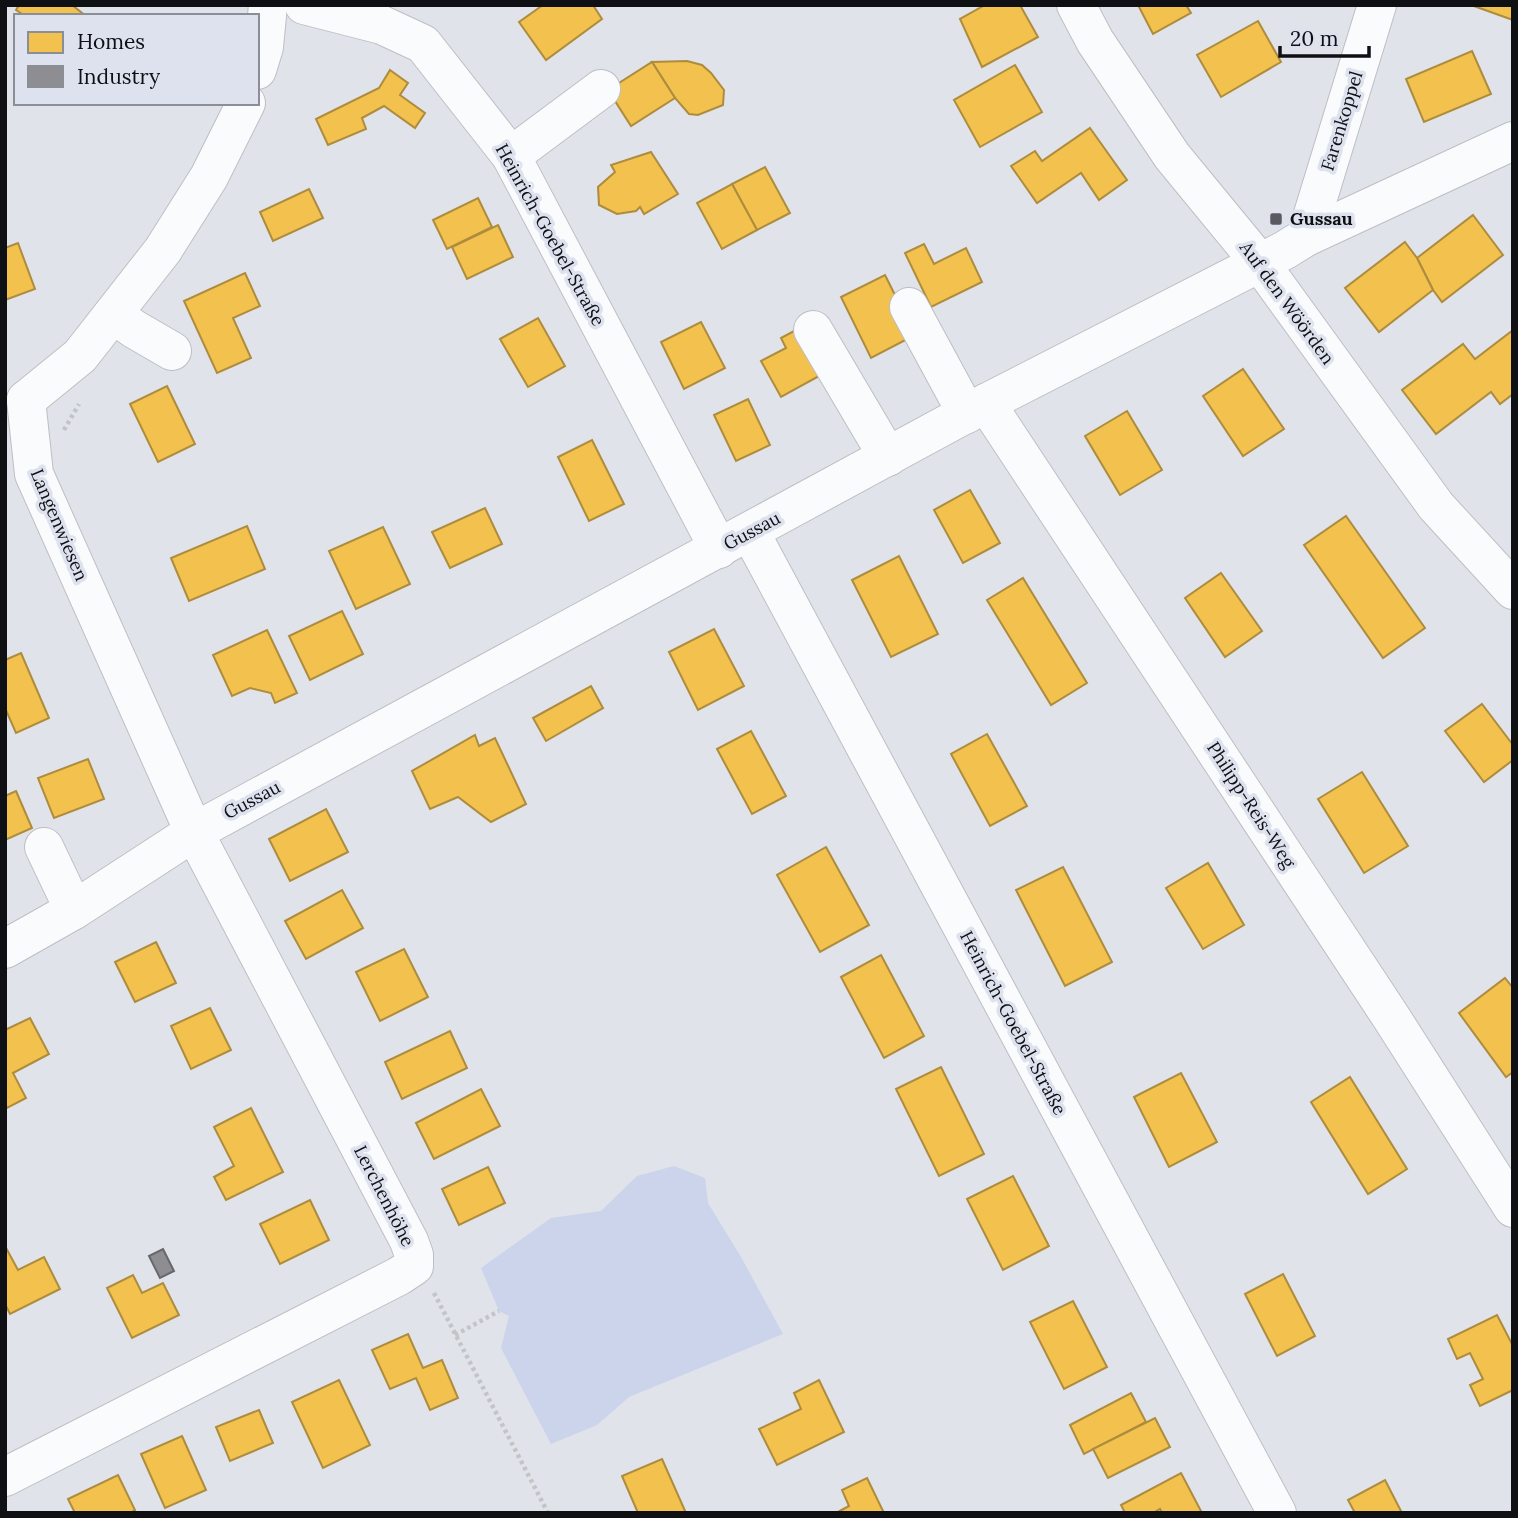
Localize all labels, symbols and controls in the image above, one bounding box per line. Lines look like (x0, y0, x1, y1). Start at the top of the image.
legend (14, 14, 259, 105)
scale bar (1280, 14, 1369, 58)
text: 20 m (1290, 25, 1339, 52)
text: Homes (77, 28, 145, 55)
text: Industry (77, 63, 160, 90)
street label: Farenkoppel (1315, 68, 1368, 173)
street label: Heinrich-Goebel-Straße (491, 139, 610, 330)
place label: Gussau (1290, 207, 1353, 230)
marker: Gussau (1268, 211, 1284, 227)
street label: Auf den Wöörden (1234, 236, 1340, 369)
street label: Langenwiesen (26, 465, 93, 584)
street label: Gussau (719, 506, 784, 555)
street label: Philipp-Reis-Weg (1202, 737, 1301, 873)
street label: Gussau (219, 775, 284, 824)
street label: Heinrich-Goebel-Straße (955, 927, 1072, 1119)
street label: Lerchenhöhe (349, 1141, 420, 1251)

